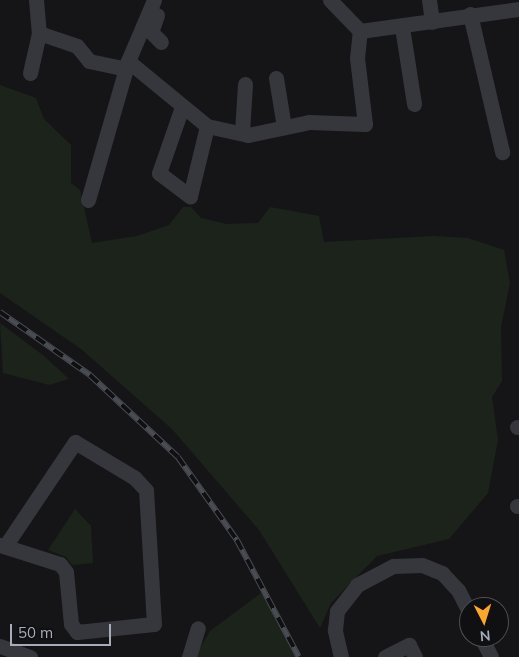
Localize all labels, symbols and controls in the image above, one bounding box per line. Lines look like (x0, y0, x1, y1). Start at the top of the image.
north arrow (459, 597, 509, 647)
scale bar (12, 614, 114, 646)
text: 50 m (18, 623, 53, 642)
text: N (479, 627, 491, 645)

